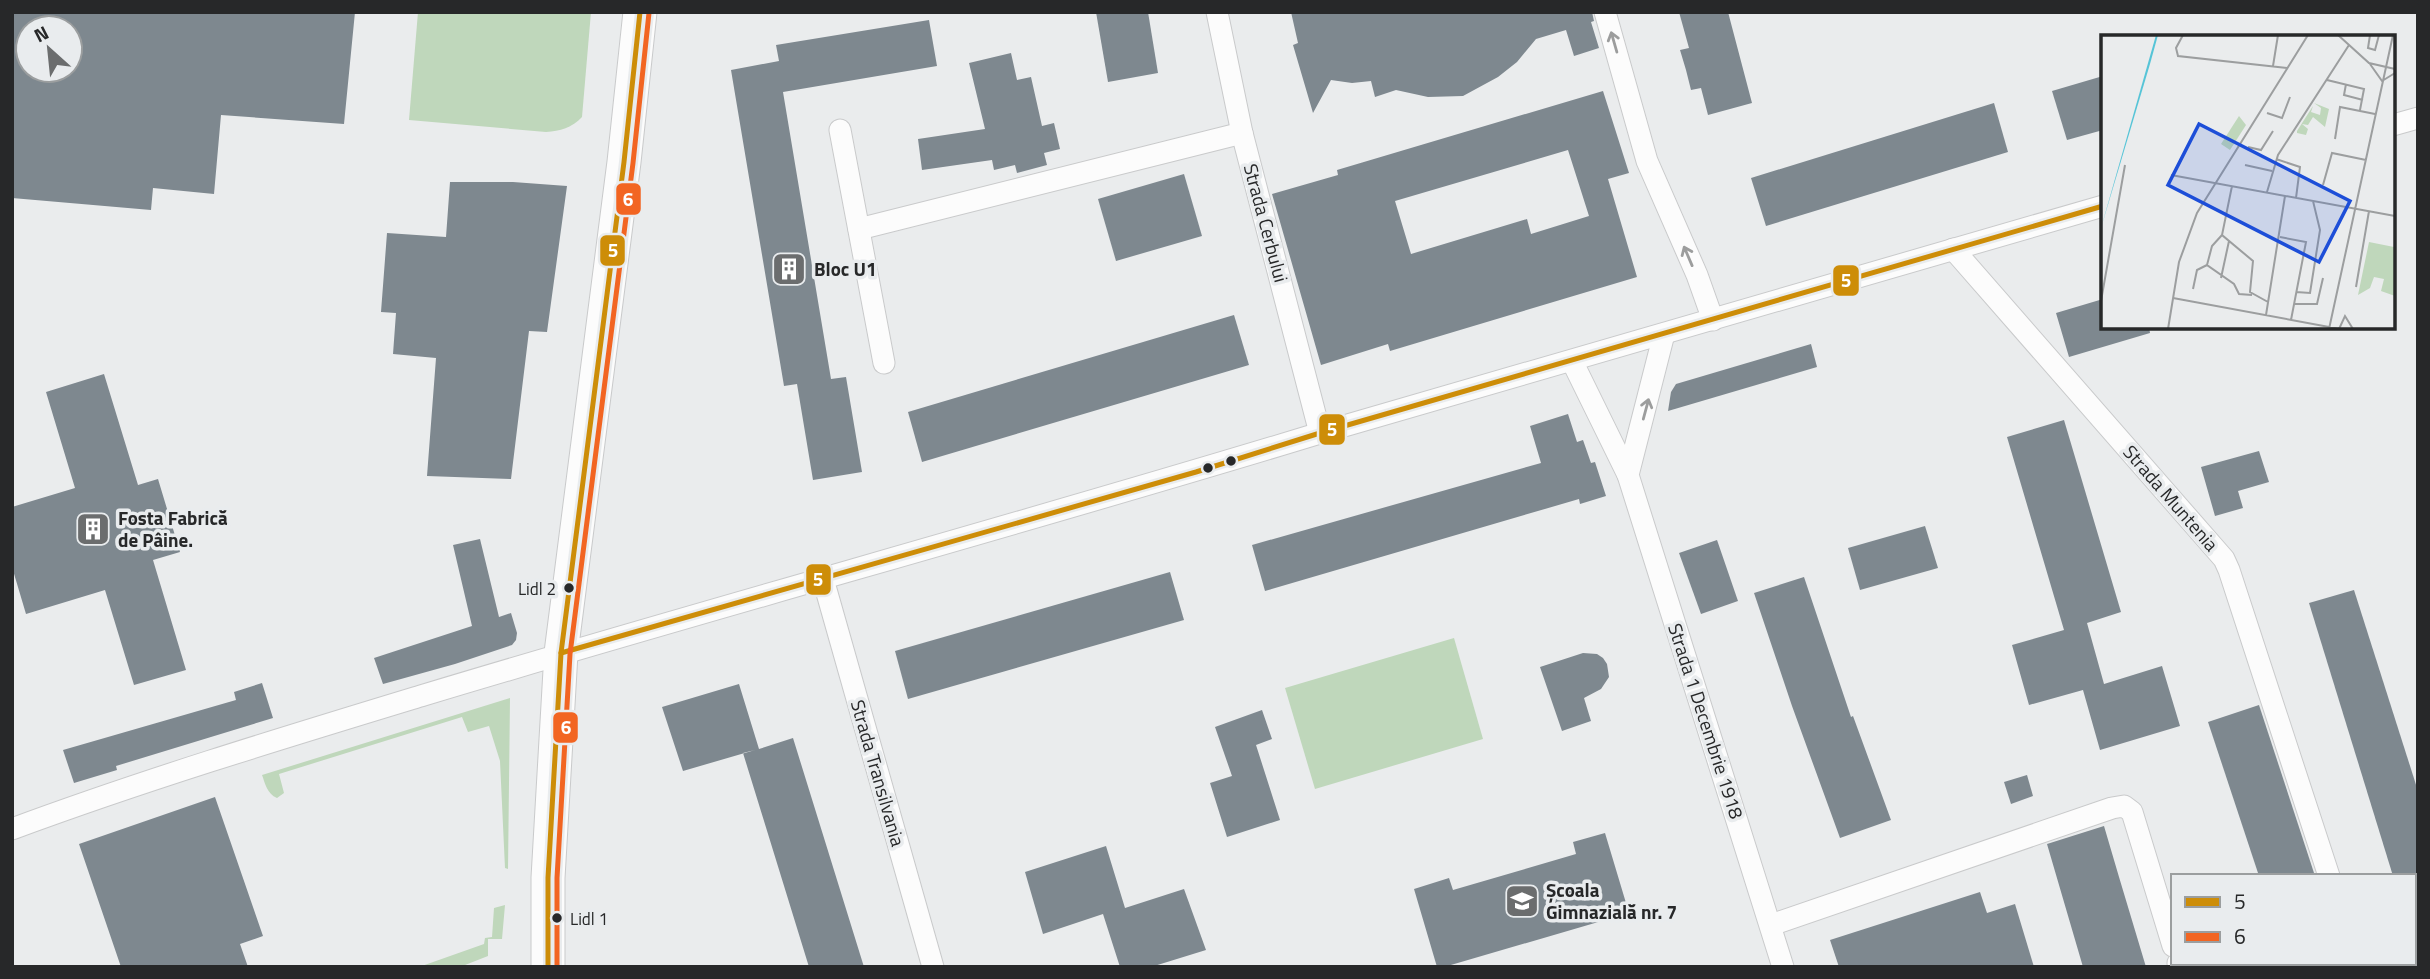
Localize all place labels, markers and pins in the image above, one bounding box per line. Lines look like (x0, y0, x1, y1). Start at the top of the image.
building icon: Bloc U1 (770, 250, 808, 288)
place label: Bloc U1 (814, 254, 877, 283)
unlabelled marker (1224, 454, 1238, 468)
unlabelled marker (1201, 461, 1215, 475)
place label: Fosta Fabrică de Pâine. (118, 503, 228, 554)
building icon: Fosta Fabrică de Pâine. (74, 510, 112, 548)
place label: Lidl 2 (518, 576, 556, 602)
marker: Lidl 2 (562, 581, 576, 595)
place label: Școala Gimnazială nr. 7 (1546, 875, 1677, 926)
school or university icon: Școala Gimnazială nr. 7 (1503, 882, 1541, 920)
place label: Lidl 1 (570, 906, 608, 932)
marker: Lidl 1 (550, 911, 564, 925)

